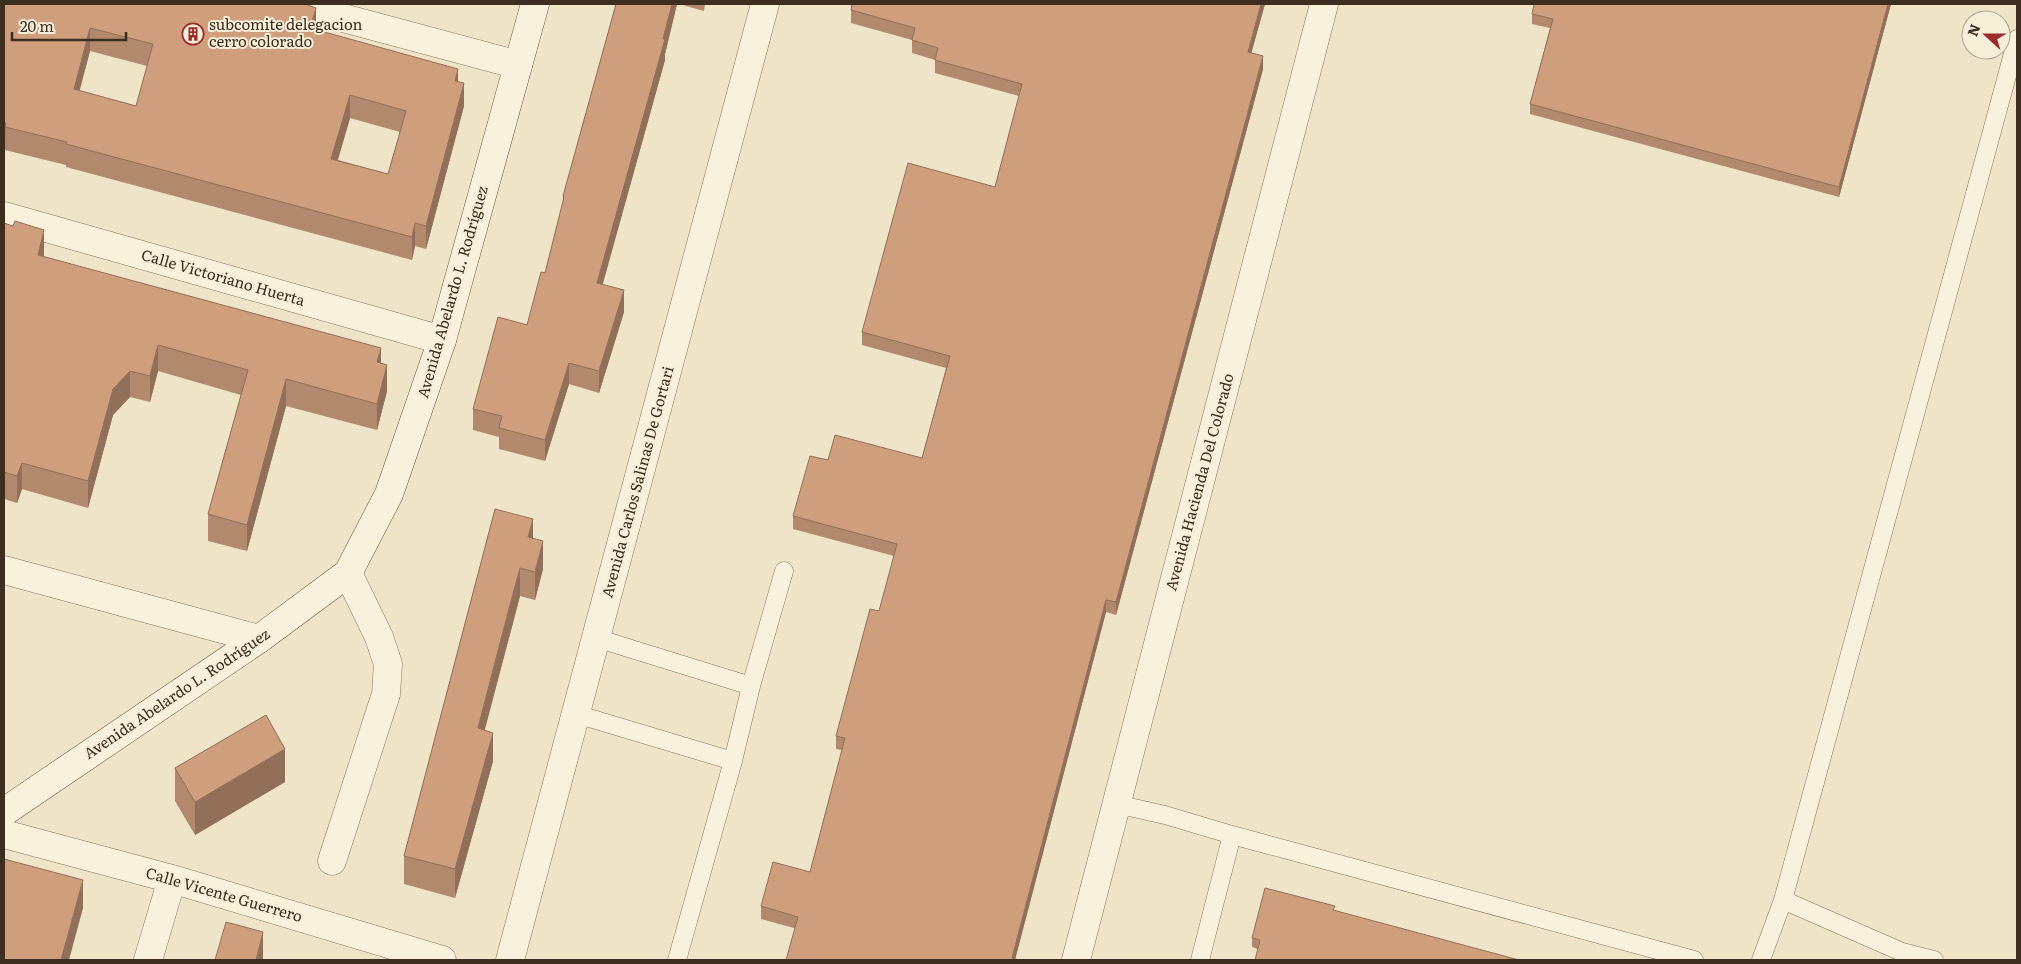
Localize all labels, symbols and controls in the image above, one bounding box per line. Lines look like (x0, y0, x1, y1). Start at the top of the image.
scale bar (12, 10, 126, 42)
north arrow (1961, 10, 2011, 60)
place label: subcomite delegacion cerro colorado (209, 12, 363, 52)
text: 20 m (20, 14, 54, 37)
text: N (1961, 21, 1984, 39)
building icon: subcomite delegacion cerro colorado (181, 22, 205, 46)
street label: Avenida Abelardo L. Rodríguez (410, 183, 493, 400)
street label: Calle Victoriano Huerta (139, 242, 309, 311)
street label: Avenida Carlos Salinas De Gortari (595, 363, 679, 600)
street label: Avenida Hacienda Del Colorado (1158, 370, 1239, 593)
street label: Avenida Abelardo L. Rodríguez (79, 622, 274, 764)
street label: Calle Vicente Guerrero (143, 860, 306, 927)

